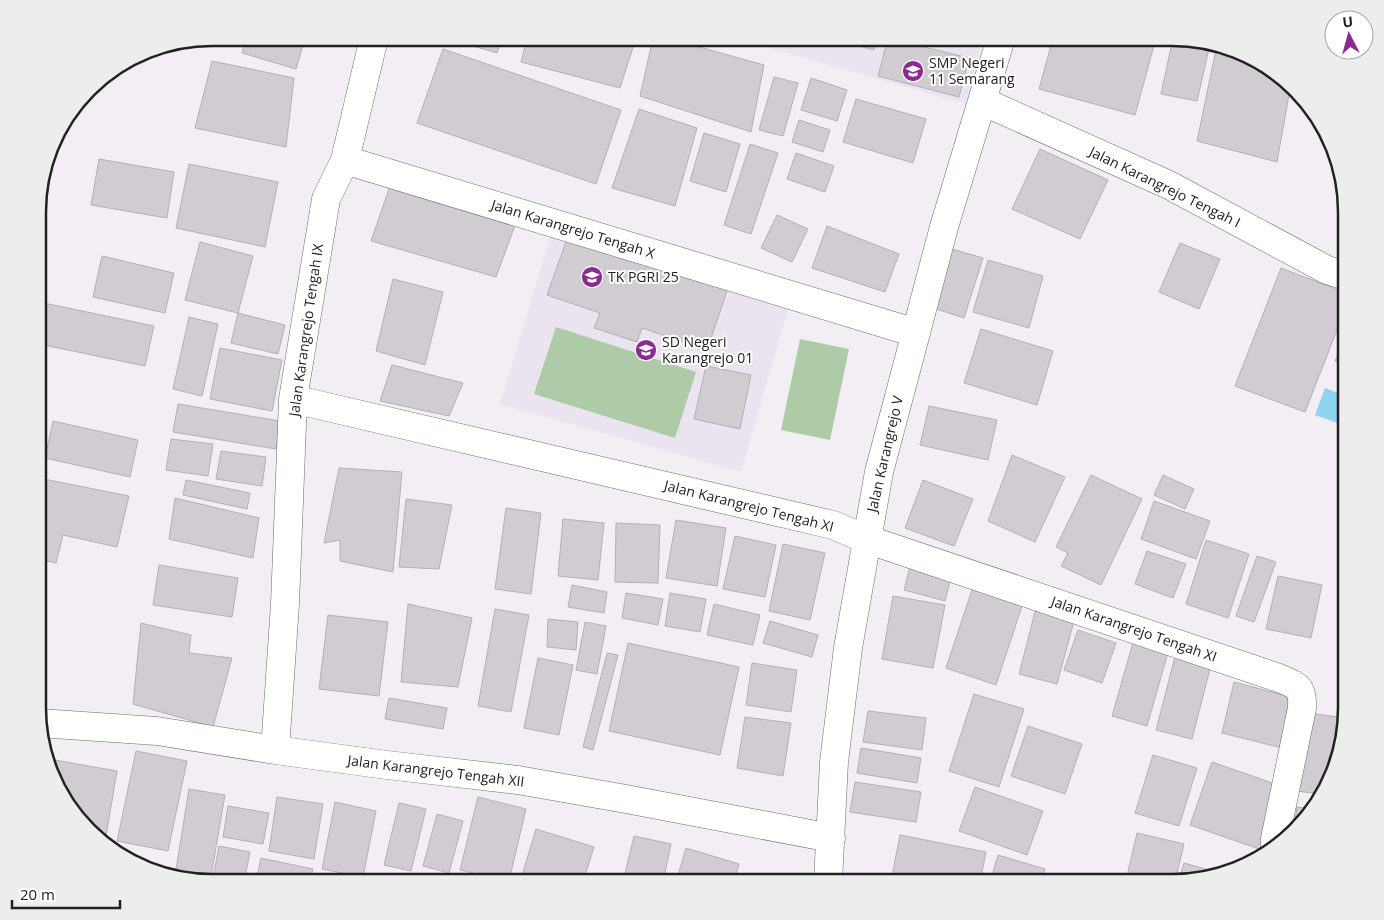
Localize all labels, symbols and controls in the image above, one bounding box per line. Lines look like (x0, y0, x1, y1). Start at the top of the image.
north arrow (1324, 10, 1374, 60)
text: U (1341, 12, 1354, 32)
place label: SMP Negeri 11 Semarang (929, 53, 1015, 88)
school or university icon: SMP Negeri 11 Semarang (901, 59, 925, 83)
street label: Jalan Karangrejo Tengah I (1085, 141, 1244, 231)
street label: Jalan Karangrejo Tengah X (487, 194, 658, 263)
street label: Jalan Karangrejo Tengah IX (284, 242, 327, 419)
school or university icon: TK PGRI 25 (580, 265, 604, 289)
place label: TK PGRI 25 (608, 267, 679, 286)
place label: SD Negeri Karangrejo 01 (662, 332, 753, 367)
school or university icon: SD Negeri Karangrejo 01 (634, 338, 658, 362)
street label: Jalan Karangrejo V (861, 393, 907, 516)
street label: Jalan Karangrejo Tengah XI (660, 475, 836, 536)
street label: Jalan Karangrejo Tengah XI (1047, 591, 1220, 666)
street label: Jalan Karangrejo Tengah XII (345, 750, 526, 791)
scale bar (12, 878, 120, 910)
text: 20 m (20, 884, 55, 904)

